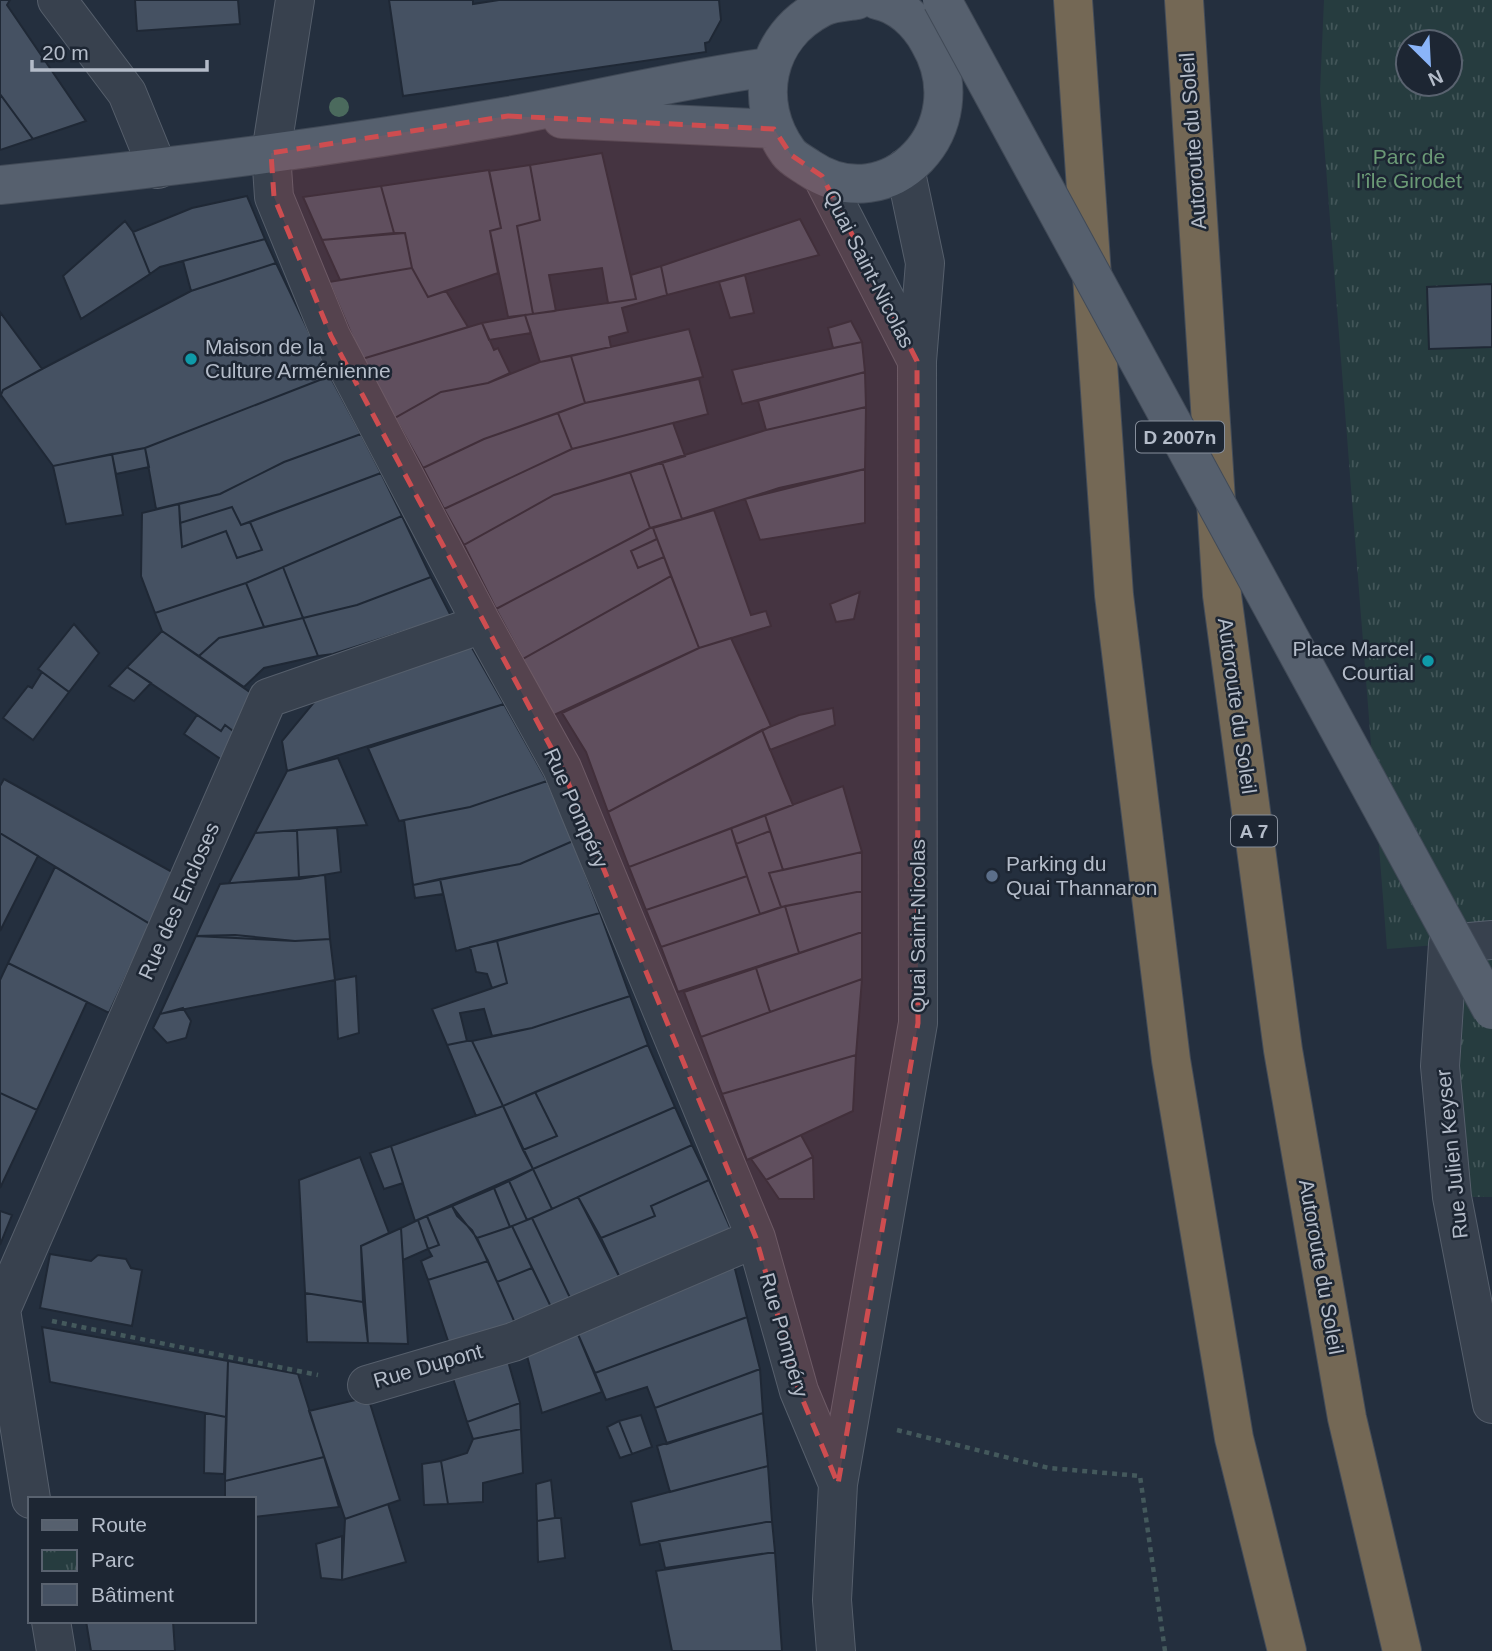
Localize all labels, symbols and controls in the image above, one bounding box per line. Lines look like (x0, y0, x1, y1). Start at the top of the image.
scale bar (32, 28, 206, 72)
north arrow (1394, 28, 1464, 98)
text: 20 m (42, 41, 89, 64)
street label: Autoroute du Soleil (1175, 52, 1210, 230)
text: N (1425, 66, 1446, 90)
park label: Parc de l'île Girodet (1356, 145, 1462, 192)
street label: Quai Saint-Nicolas (820, 186, 919, 351)
place label: Maison de la Culture Arménienne (205, 335, 391, 382)
marker: Maison de la Culture Arménienne (183, 351, 199, 367)
road number: D 2007n (1136, 422, 1224, 452)
street label: Autoroute du Soleil (1214, 616, 1261, 795)
place label: Place Marcel Courtial (1293, 637, 1414, 684)
marker: Place Marcel Courtial (1420, 653, 1436, 669)
street label: Rue Pompéry (540, 744, 613, 872)
road number: A 7 (1231, 816, 1277, 846)
street label: Rue des Encloses (134, 819, 223, 983)
street label: Quai Saint-Nicolas (906, 839, 929, 1013)
place label: Parking du Quai Thannaron (1006, 852, 1157, 899)
marker: Parking du Quai Thannaron (984, 868, 1000, 884)
street label: Rue Julien Keyser (1431, 1068, 1472, 1240)
street label: Autoroute du Soleil (1295, 1178, 1348, 1356)
street label: Rue Pompéry (756, 1270, 813, 1400)
street label: Rue Dupont (371, 1339, 485, 1392)
legend (28, 1497, 256, 1623)
text: Route (91, 1513, 147, 1536)
text: Parc (91, 1548, 134, 1571)
text: Bâtiment (91, 1583, 174, 1606)

